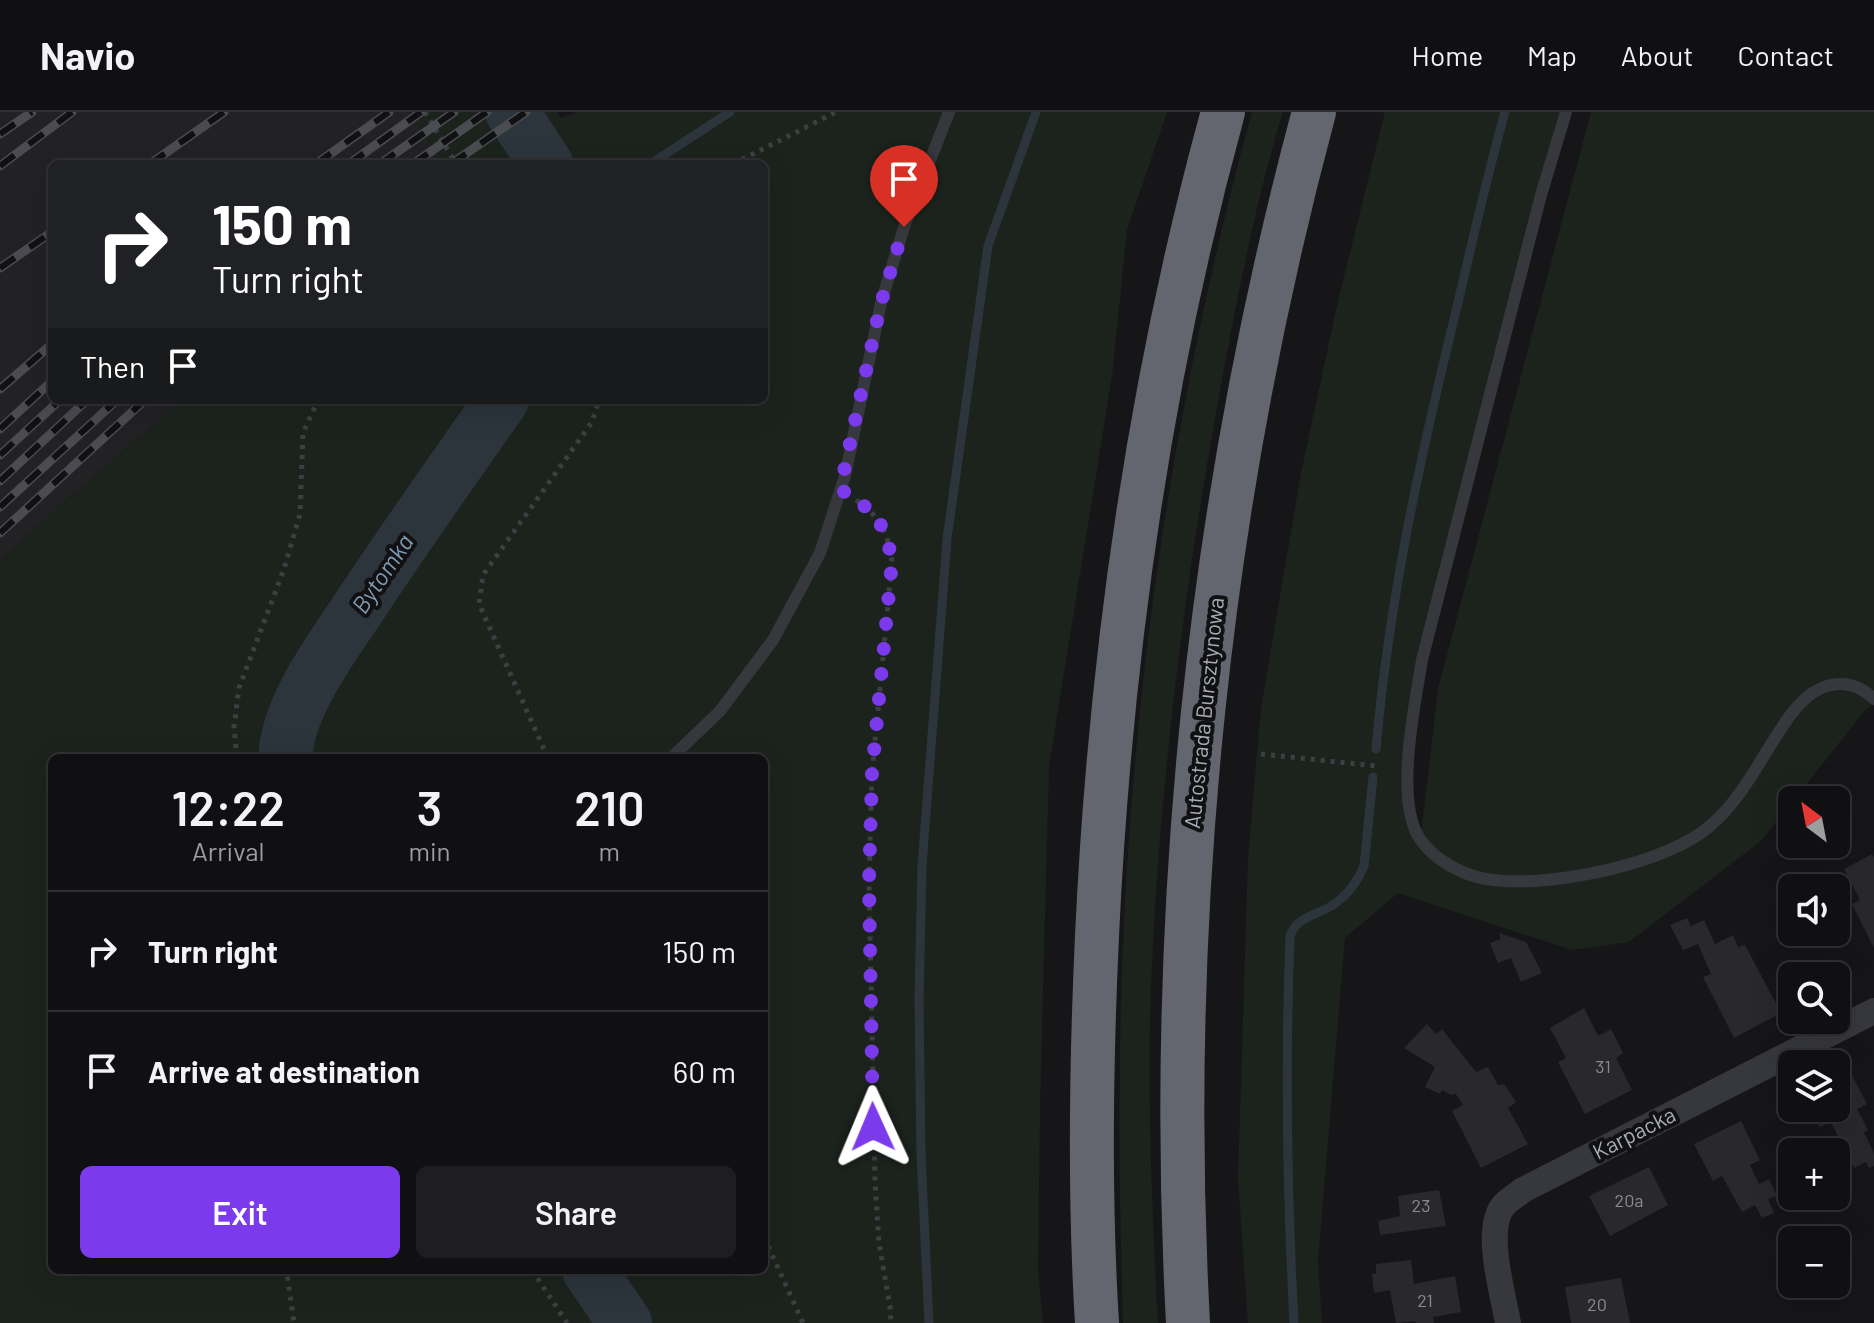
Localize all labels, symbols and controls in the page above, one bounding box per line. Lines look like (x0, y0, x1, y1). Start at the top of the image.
text: Navio (40, 32, 135, 78)
text: Home (1412, 38, 1483, 72)
text: Map (1527, 38, 1577, 72)
text: About (1621, 38, 1693, 72)
text: Contact (1737, 38, 1834, 72)
pin (870, 145, 938, 227)
icon: arrive (882, 157, 926, 201)
text: 150 m (212, 189, 352, 256)
icon: right (80, 192, 184, 296)
text: Turn right (212, 257, 364, 300)
icon: arrive (161, 344, 205, 388)
text: Then (80, 348, 145, 384)
water label: Bytomka (345, 528, 419, 618)
street label: Autostrada Bursztynowa (1178, 596, 1228, 830)
text: 12:22 (172, 778, 285, 836)
text: 3 (417, 778, 442, 836)
text: 210 (574, 778, 644, 836)
north arrow (1778, 786, 1850, 858)
map controls (1778, 786, 1850, 1298)
text: Arrival (192, 835, 265, 866)
text: min (408, 835, 451, 866)
text: m (599, 835, 620, 866)
button: sound (1778, 874, 1850, 946)
icon: right (80, 929, 124, 973)
text: Turn right (148, 933, 278, 969)
text: 150 m (662, 933, 736, 969)
button: search (1778, 962, 1850, 1034)
icon: arrive (80, 1049, 124, 1093)
button: layers (1778, 1050, 1850, 1122)
text: Arrive at destination (148, 1053, 420, 1089)
text: 60 m (673, 1053, 736, 1089)
house number: 31 (1595, 1055, 1611, 1077)
position arrow (831, 1085, 915, 1169)
street label: Karpacka (1588, 1100, 1679, 1164)
button: + (1778, 1138, 1850, 1210)
button: Exit (80, 1166, 400, 1258)
button: Share (416, 1166, 736, 1258)
house number: 20a (1614, 1189, 1644, 1211)
house number: 23 (1412, 1194, 1430, 1216)
button: − (1778, 1226, 1850, 1298)
house number: 21 (1417, 1289, 1433, 1311)
house number: 20 (1587, 1293, 1607, 1315)

